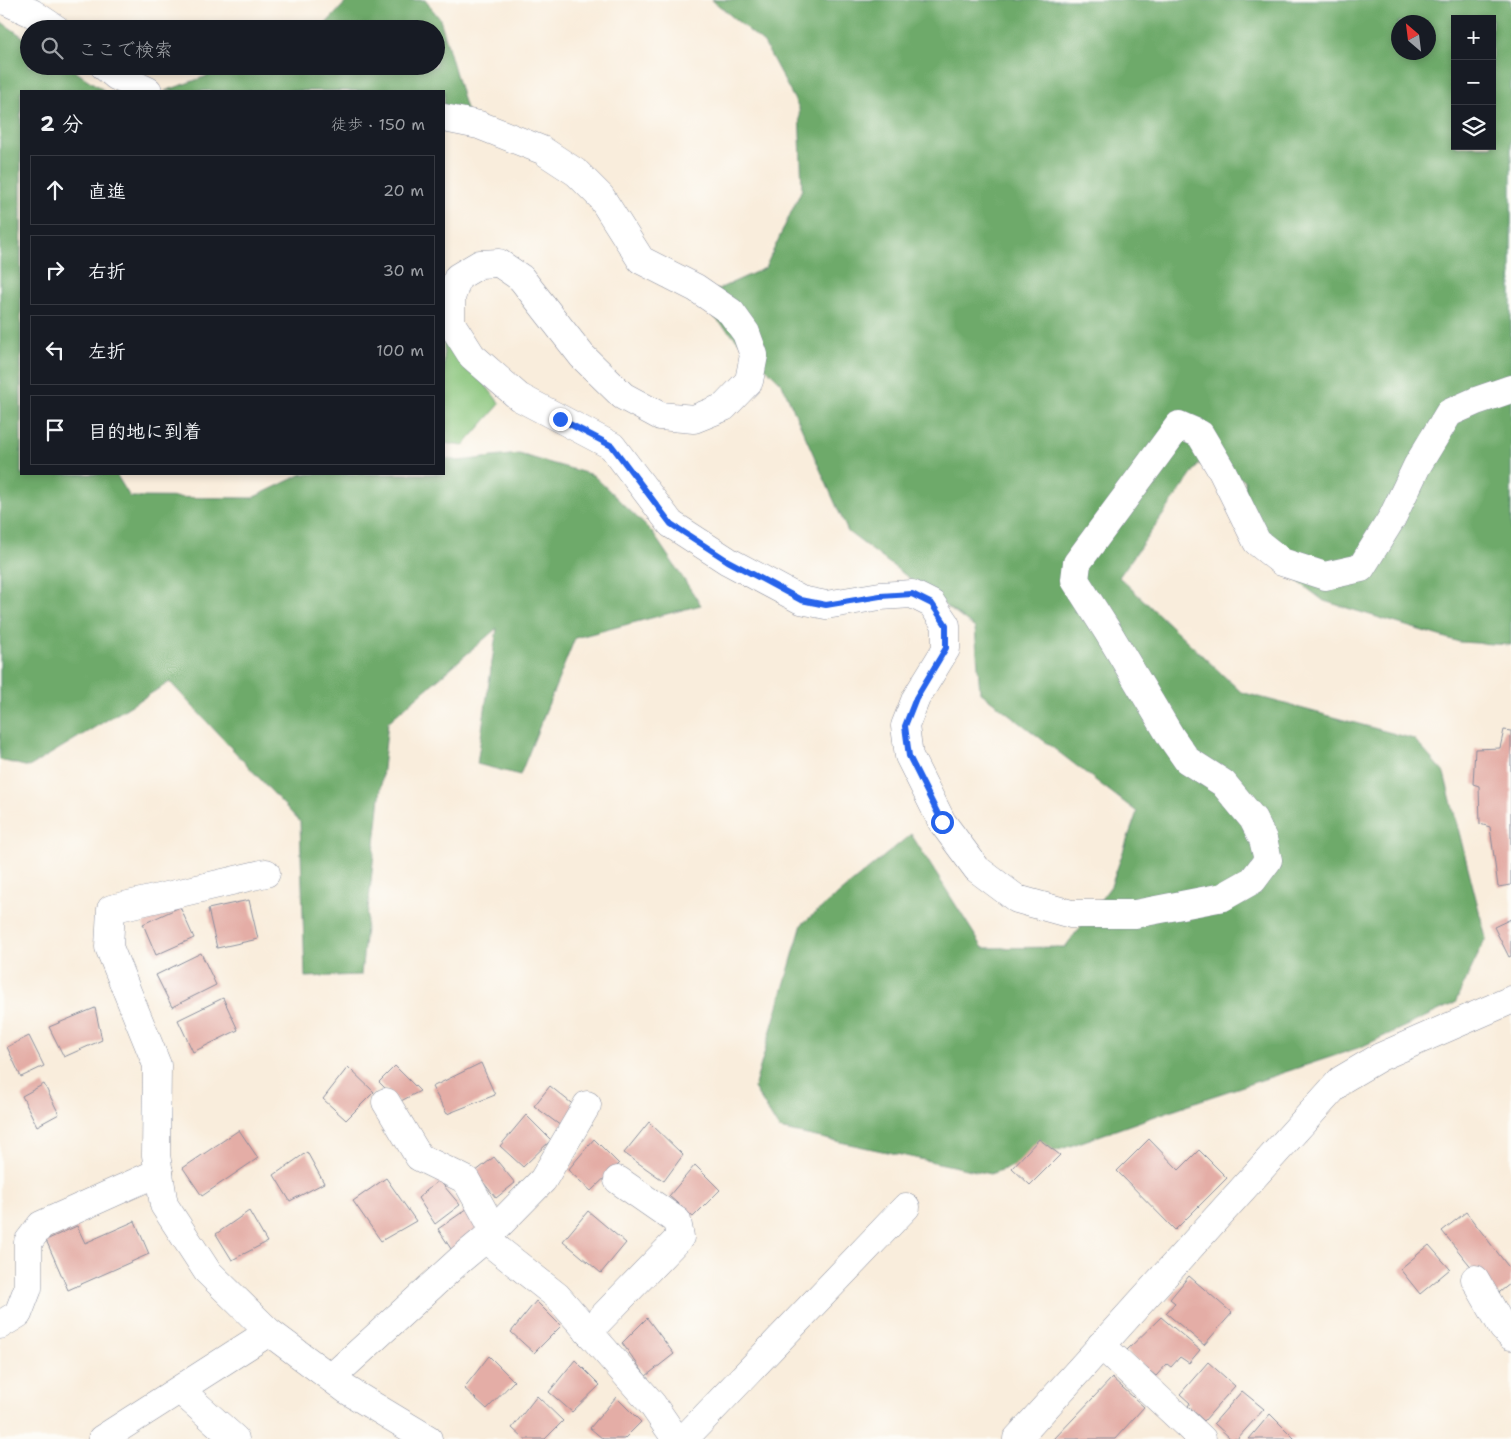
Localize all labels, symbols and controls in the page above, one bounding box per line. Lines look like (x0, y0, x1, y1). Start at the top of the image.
north arrow (1391, 15, 1436, 60)
map controls (1451, 15, 1496, 150)
button: + (1451, 15, 1496, 60)
search box (20, 20, 445, 75)
icon: search (38, 34, 66, 62)
text: ここで検索 (78, 37, 173, 62)
button: − (1451, 60, 1496, 105)
button: layers (1451, 105, 1496, 150)
text: 2 分 (40, 110, 83, 138)
text: 徒歩 · 150 m (331, 114, 425, 135)
icon: ahead (41, 176, 69, 204)
text: 直進 (88, 179, 126, 204)
text: 20 m (383, 180, 424, 201)
icon: right (41, 256, 69, 284)
text: 右折 (88, 259, 126, 284)
text: 30 m (383, 260, 424, 281)
icon: left (41, 336, 69, 364)
text: 左折 (88, 339, 126, 364)
text: 100 m (376, 340, 424, 361)
route end (549, 408, 572, 431)
icon: arrive (41, 416, 69, 444)
text: 目的地に到着 (88, 419, 202, 444)
route start (931, 811, 954, 834)

